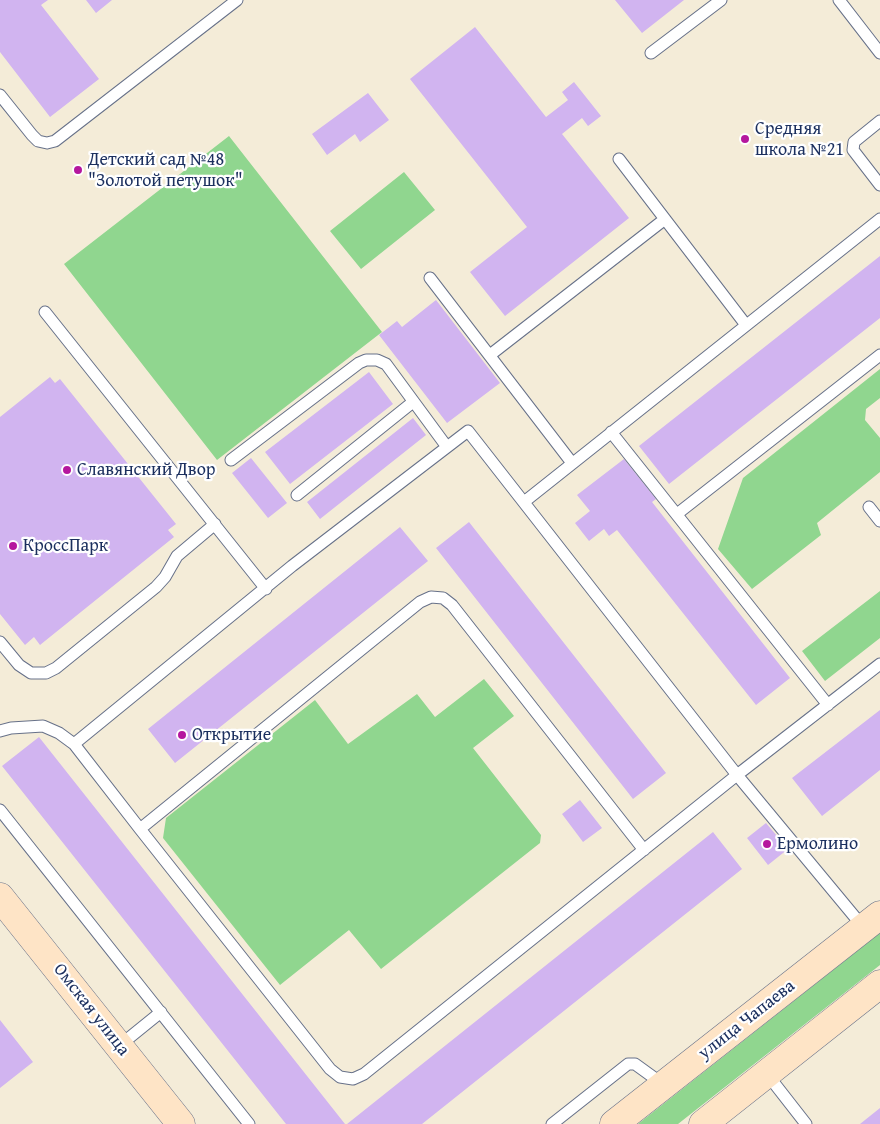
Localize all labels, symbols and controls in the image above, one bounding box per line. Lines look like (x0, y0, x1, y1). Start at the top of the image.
place label: Средняя школа №21 (755, 118, 844, 160)
marker: Средняя школа №21 (739, 133, 751, 145)
place label: Детский сад №48 "Золотой петушок" (88, 149, 243, 192)
marker: Детский сад №48 "Золотой петушок" (72, 164, 84, 176)
place label: Славянский Двор (77, 459, 216, 481)
marker: Славянский Двор (61, 464, 73, 476)
place label: КроссПарк (23, 535, 108, 557)
marker: КроссПарк (7, 540, 19, 552)
place label: Открытие (192, 724, 271, 746)
marker: Открытие (176, 729, 188, 741)
place label: Ермолино (777, 833, 858, 855)
marker: Ермолино (761, 838, 773, 850)
street label: Омская улица (48, 959, 134, 1061)
street label: улица Чапаева (694, 976, 800, 1064)

